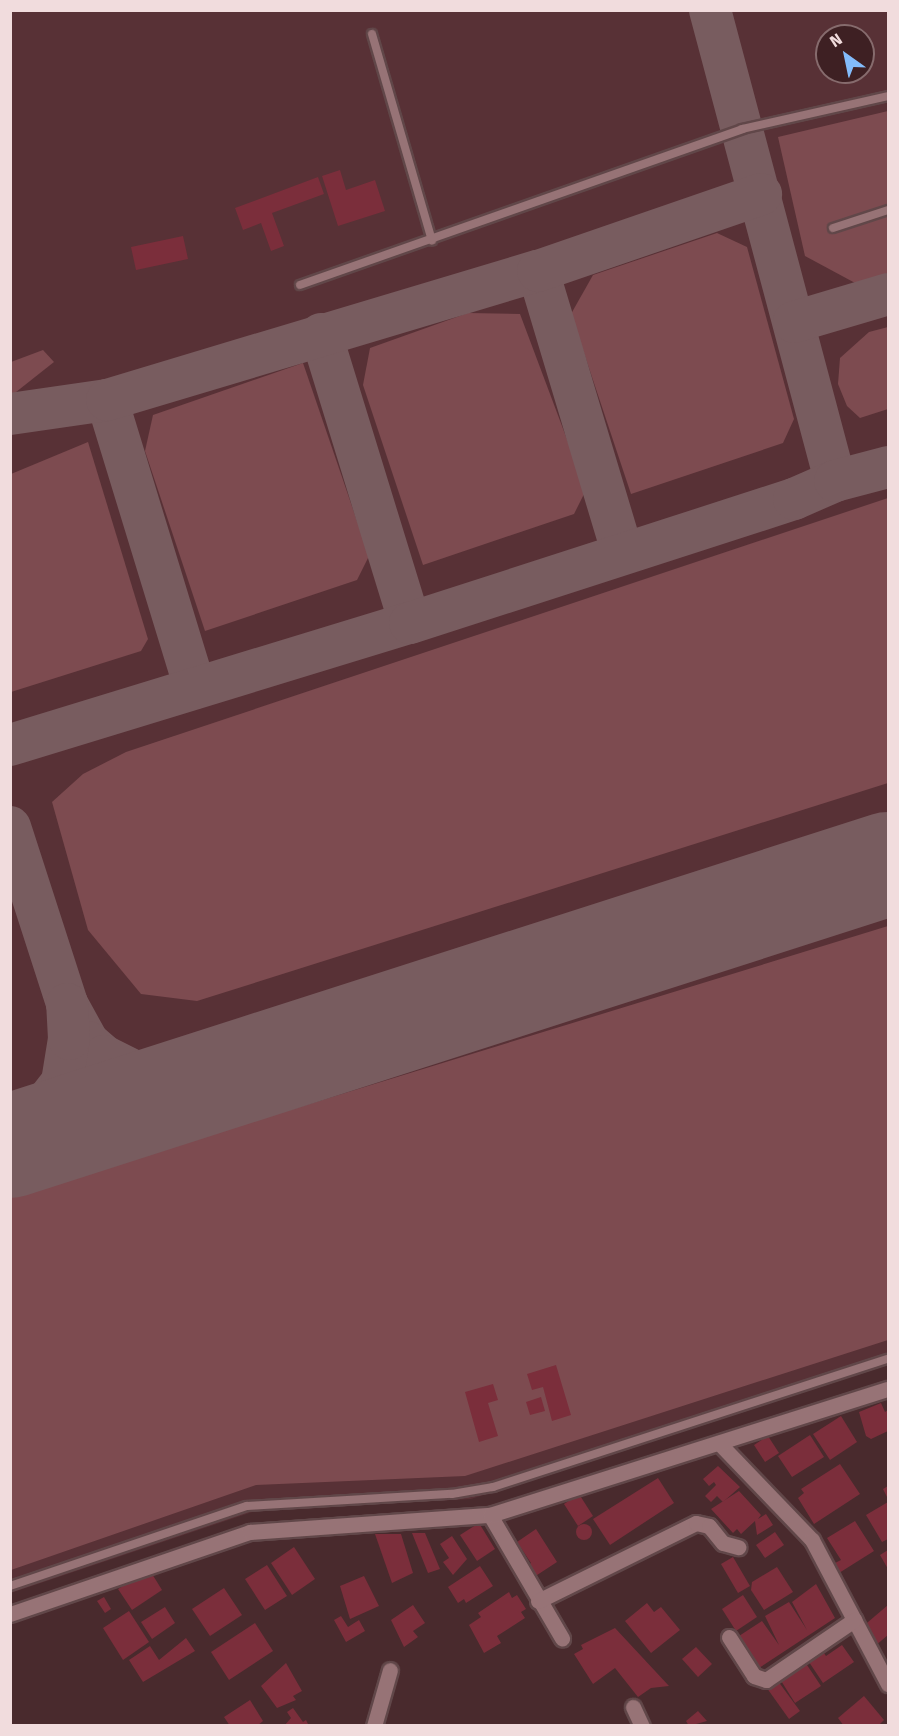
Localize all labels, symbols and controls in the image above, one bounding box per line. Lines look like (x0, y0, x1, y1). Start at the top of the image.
north arrow (815, 24, 875, 84)
text: N (826, 29, 846, 51)

